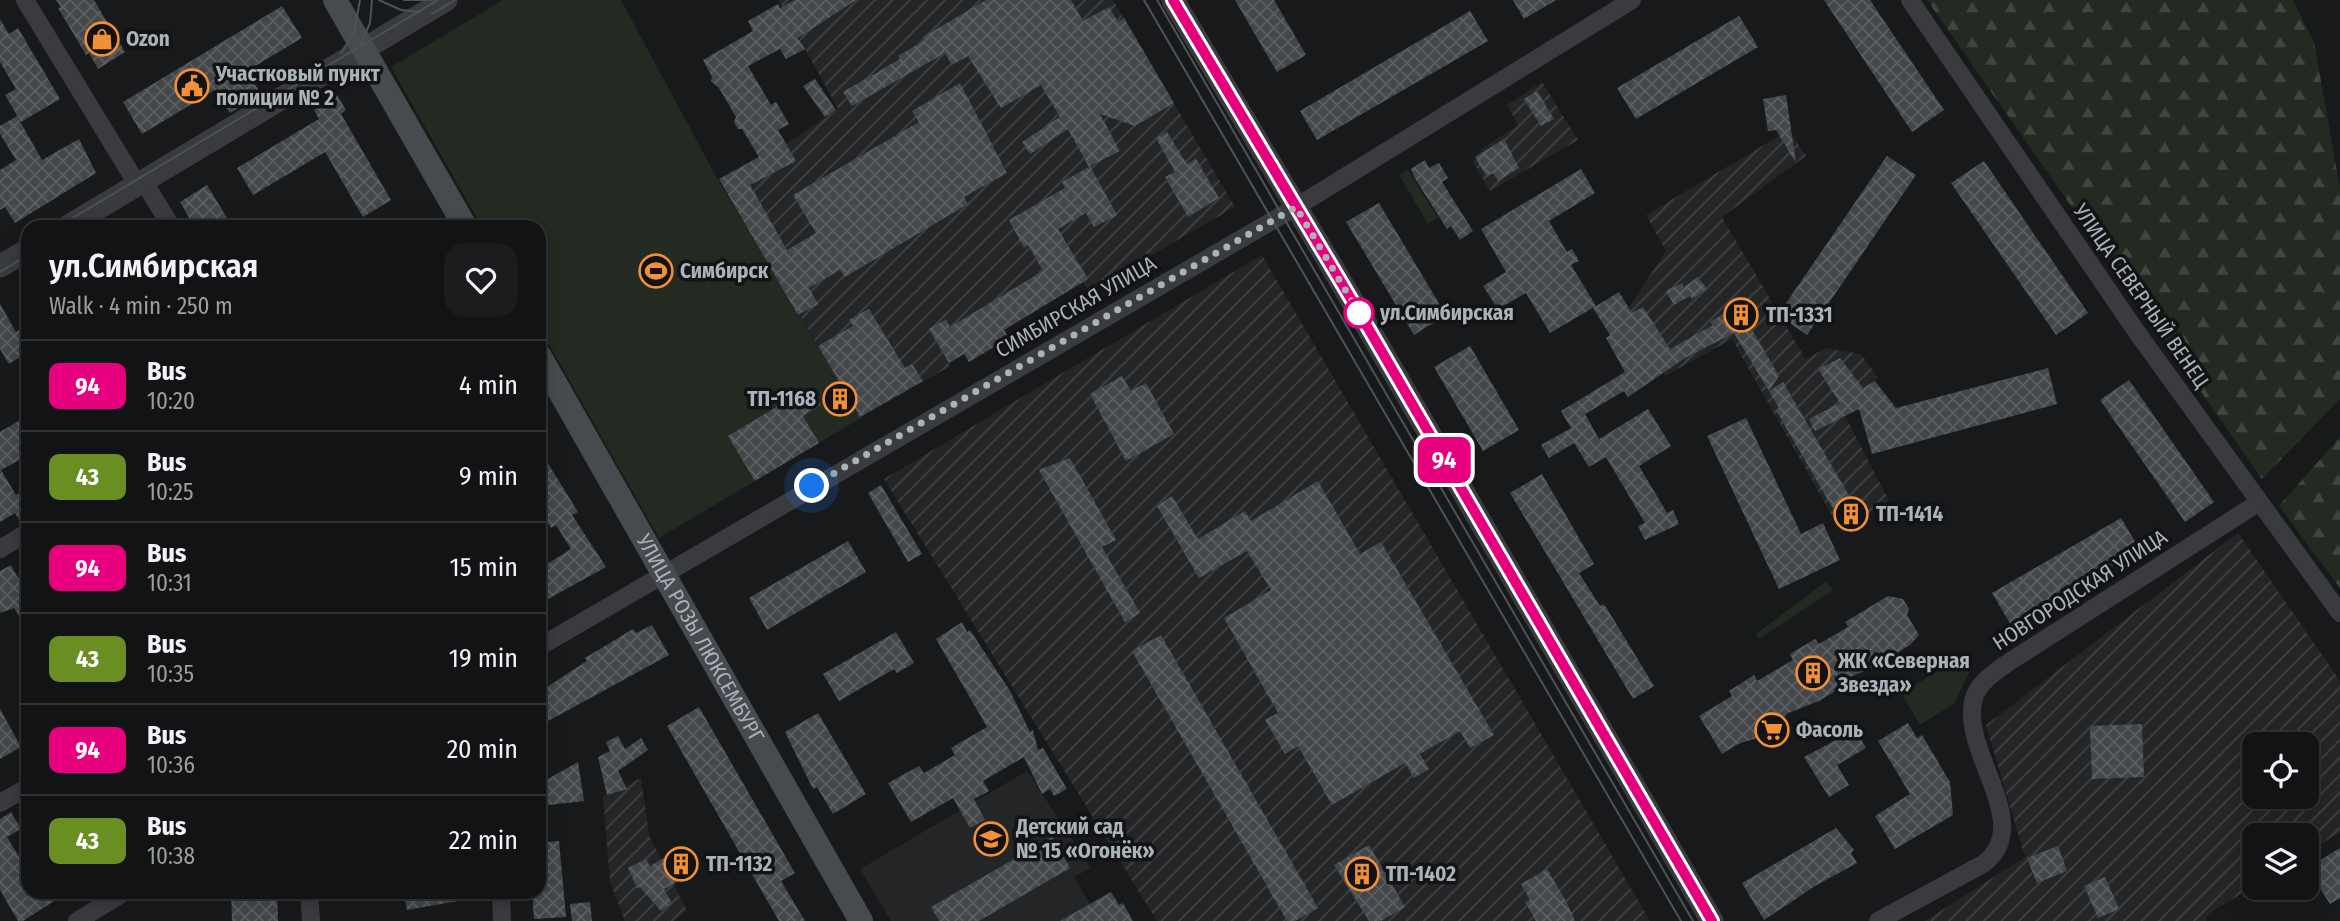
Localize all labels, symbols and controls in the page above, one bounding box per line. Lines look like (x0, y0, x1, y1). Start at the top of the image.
shop icon: Ozon (83, 20, 121, 58)
place label: Ozon (126, 26, 170, 52)
place label: Участковый пункт полиции № 2 (215, 61, 381, 111)
public building icon: Участковый пункт полиции № 2 (173, 67, 211, 105)
street label: УЛИЦА СЕВЕРНЫЙ ВЕНЕЦ (2067, 198, 2215, 393)
button: heart (444, 243, 518, 317)
text: ул.Симбирская (49, 246, 258, 286)
street label: СИМБИРСКАЯ УЛИЦА (991, 250, 1161, 364)
sports icon: Симбирск (637, 252, 675, 290)
place label: Симбирск (680, 258, 769, 284)
text: Walk · 4 min · 250 m (49, 292, 233, 320)
building icon: ТП-1331 (1722, 296, 1760, 334)
marker: ул.Симбирская (1344, 298, 1374, 328)
place label: ул.Симбирская (1379, 300, 1514, 326)
place label: ТП-1331 (1766, 302, 1833, 328)
text: Bus (147, 356, 186, 387)
text: 4 min (459, 370, 518, 401)
text: 94 (75, 372, 100, 400)
building icon: ТП-1168 (821, 380, 859, 418)
place label: ТП-1168 (747, 386, 816, 412)
text: 10:20 (147, 387, 195, 415)
line badge: 94 (1412, 437, 1476, 483)
text: 94 (1432, 446, 1456, 474)
text: Bus (147, 447, 186, 478)
text: 9 min (459, 461, 518, 492)
text: 43 (76, 463, 99, 491)
your location (794, 468, 829, 503)
text: 10:25 (147, 478, 194, 506)
building icon: ТП-1414 (1832, 495, 1870, 533)
place label: ТП-1414 (1876, 501, 1943, 527)
street label: НОВГОРОДСКАЯ УЛИЦА (1988, 524, 2172, 656)
street label: УЛИЦА РОЗЫ ЛЮКСЕМБУРГ (630, 529, 770, 747)
text: Bus (147, 538, 186, 569)
text: 15 min (450, 552, 518, 583)
text: 94 (75, 554, 100, 582)
text: 10:31 (147, 569, 192, 597)
text: Bus (147, 629, 186, 660)
text: 19 min (449, 643, 518, 674)
text: 43 (76, 645, 99, 673)
place label: ЖК «Северная Звезда» (1837, 648, 1970, 698)
building icon: ЖК «Северная Звезда» (1794, 654, 1832, 692)
text: 10:35 (147, 660, 194, 688)
supermarket icon: Фасоль (1753, 711, 1791, 749)
place label: Фасоль (1796, 717, 1863, 743)
text: Bus (147, 720, 186, 751)
map controls (2242, 732, 2319, 900)
button: locate (2242, 732, 2319, 809)
text: 20 min (447, 734, 518, 765)
text: 94 (75, 736, 100, 764)
text: 10:36 (147, 751, 195, 779)
text: Bus (147, 811, 186, 842)
place label: Детский сад № 15 «Огонёк» (1015, 814, 1155, 864)
school or university icon: Детский сад № 15 «Огонёк» (972, 820, 1010, 858)
button: layers (2242, 823, 2319, 900)
text: 22 min (449, 825, 518, 856)
text: 43 (76, 827, 99, 855)
text: 10:38 (147, 842, 195, 870)
building icon: ТП-1132 (662, 845, 700, 883)
place label: ТП-1132 (706, 851, 772, 877)
building icon: ТП-1402 (1343, 855, 1381, 893)
place label: ТП-1402 (1386, 861, 1456, 887)

